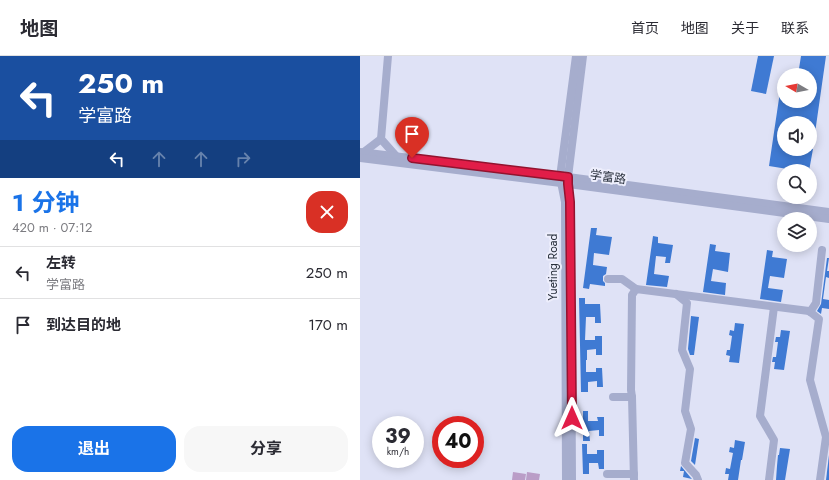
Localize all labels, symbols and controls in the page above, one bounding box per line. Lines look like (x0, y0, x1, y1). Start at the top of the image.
text: 地图 (20, 15, 58, 42)
text: 首页 (631, 18, 659, 38)
text: 地图 (681, 18, 709, 38)
text: 关于 (731, 18, 759, 38)
text: 联系 (781, 18, 809, 38)
text: 250 m (78, 63, 164, 104)
north arrow (777, 68, 817, 108)
map controls (777, 68, 817, 252)
icon: left (12, 72, 64, 124)
text: 学富路 (78, 103, 132, 129)
button: sound (777, 116, 817, 156)
pin (395, 117, 429, 158)
icon: arrive (401, 123, 423, 145)
icon: left (106, 148, 128, 170)
icon: ahead (148, 148, 170, 170)
icon: ahead (190, 148, 212, 170)
icon: right (232, 148, 254, 170)
button: search (777, 164, 817, 204)
street label: 学富路 (589, 166, 627, 188)
text: 1 分钟 (12, 185, 79, 220)
button: close (306, 191, 348, 233)
button: layers (777, 212, 817, 252)
text: 420 m · 07:12 (12, 218, 92, 237)
street label: Yueting Road (544, 234, 562, 300)
text: 左转 (46, 252, 76, 274)
icon: left (12, 262, 34, 284)
text: 250 m (306, 262, 348, 284)
text: 学富路 (46, 275, 85, 294)
icon: arrive (12, 314, 34, 336)
text: 到达目的地 (46, 314, 121, 336)
text: 170 m (308, 314, 348, 336)
position arrow (551, 397, 593, 439)
speed limit sign: 40 (432, 416, 484, 468)
text: 39 (385, 422, 411, 451)
button: 退出 (12, 426, 176, 472)
button: 分享 (184, 426, 348, 472)
text: km/h (387, 444, 409, 459)

